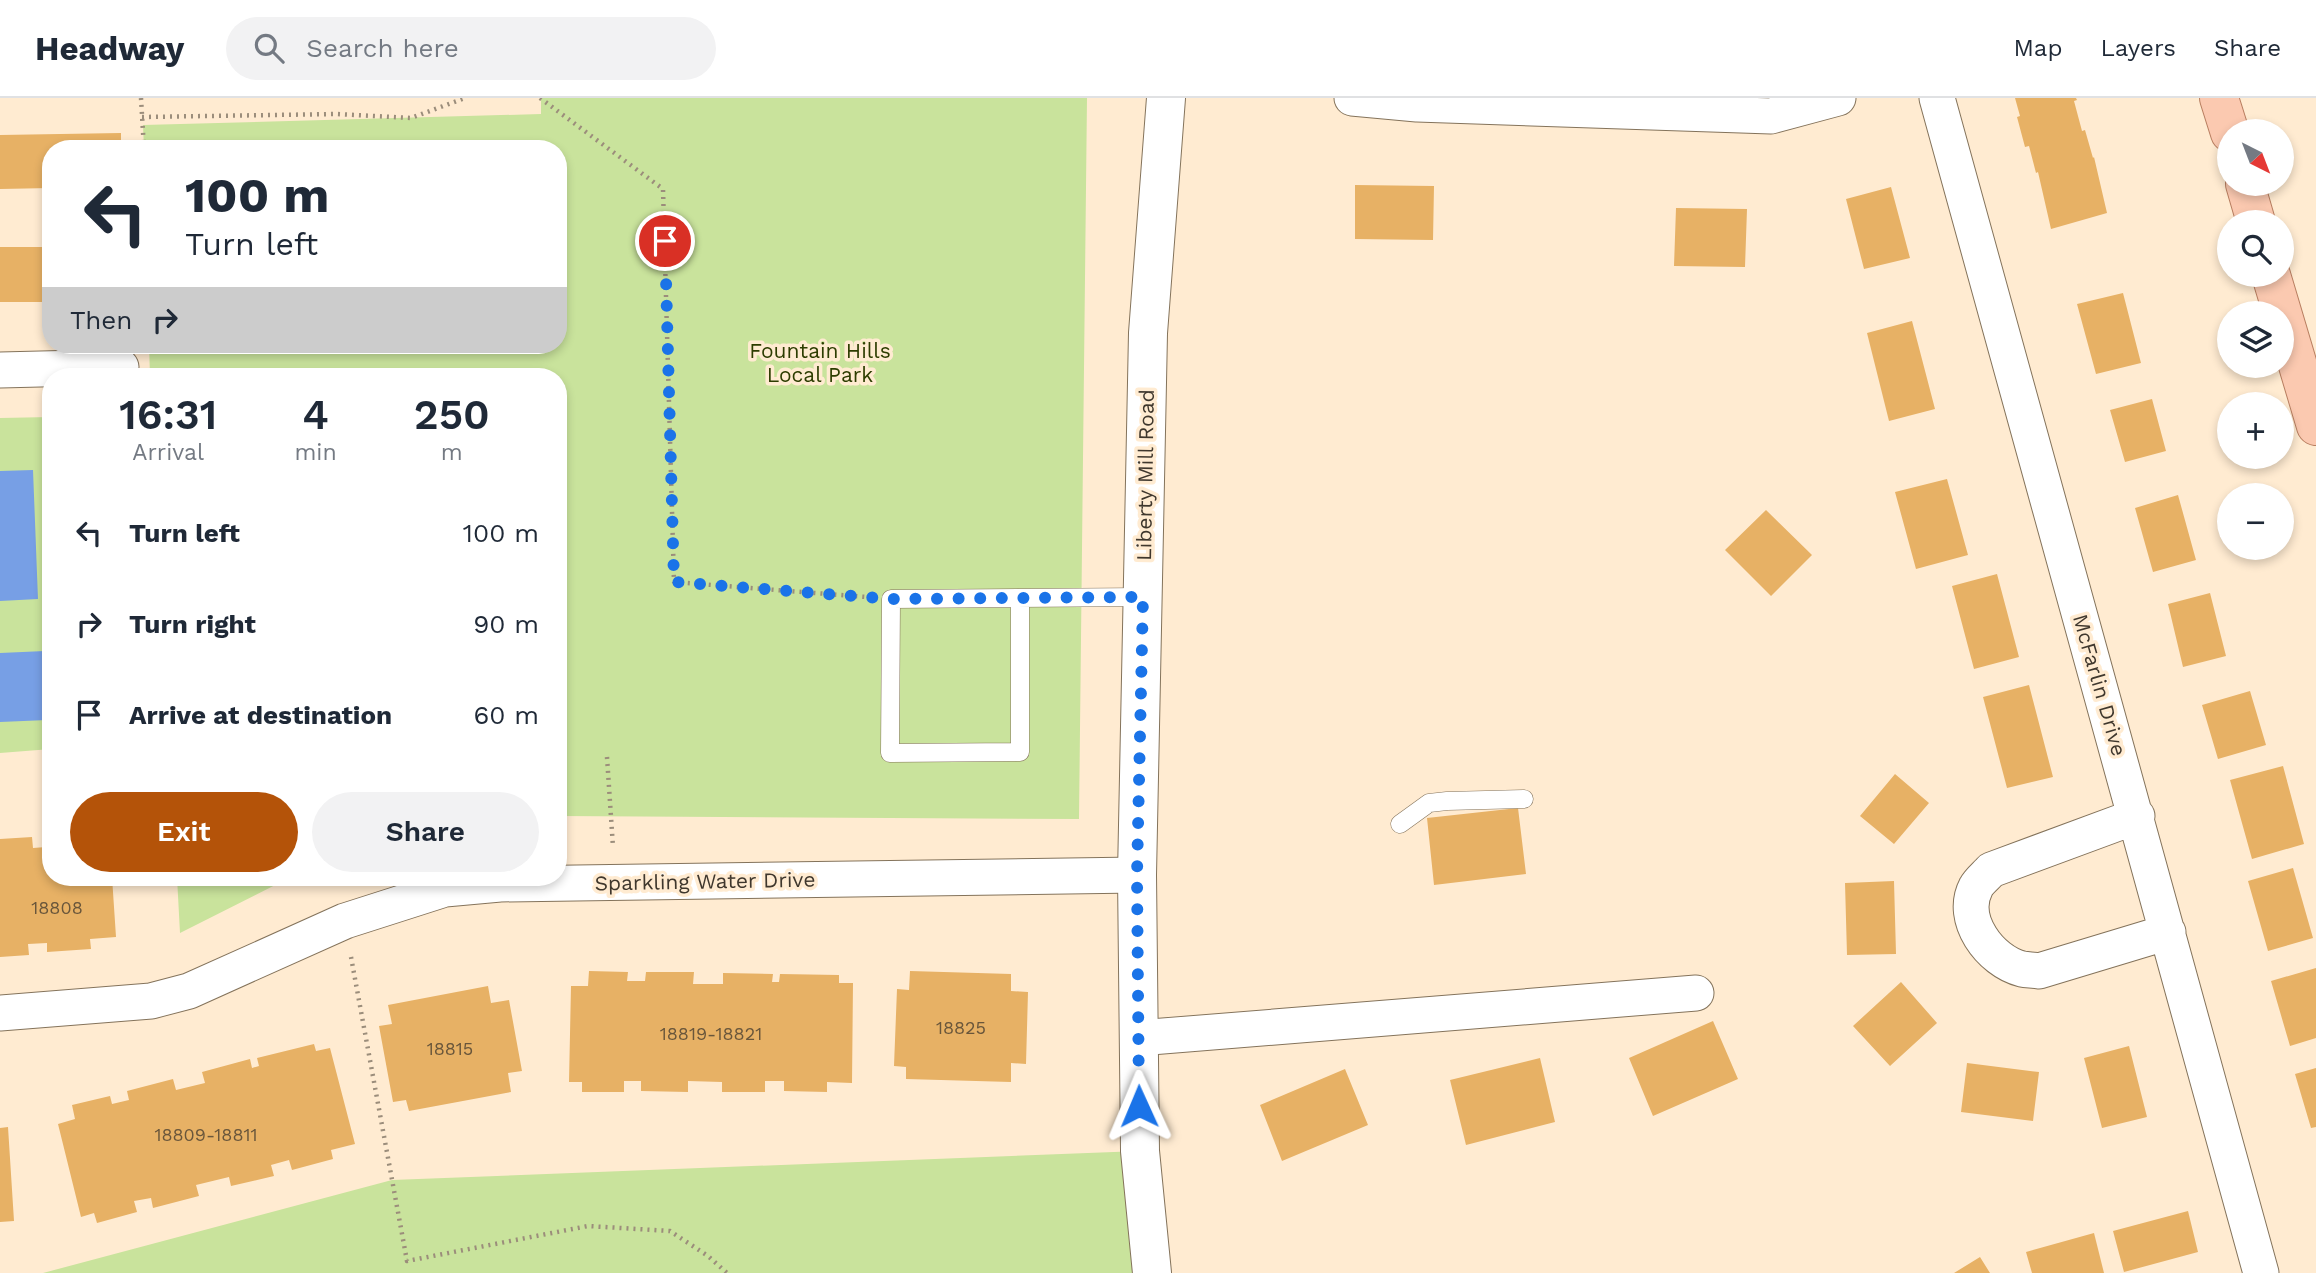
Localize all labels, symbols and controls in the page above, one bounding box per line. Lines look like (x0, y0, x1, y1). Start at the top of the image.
search box (226, 17, 716, 80)
text: Headway (35, 29, 184, 68)
icon: search (250, 29, 288, 67)
text: Search here (306, 33, 459, 63)
text: Map (2014, 34, 2062, 62)
text: Layers (2100, 34, 2176, 62)
text: Share (2214, 34, 2281, 62)
north arrow (2217, 119, 2294, 196)
map controls (2217, 119, 2294, 560)
text: 100 m (185, 166, 329, 224)
icon: left (70, 168, 161, 259)
button: search (2217, 210, 2294, 287)
pin (635, 211, 695, 271)
icon: arrive (646, 222, 684, 260)
text: Turn left (185, 225, 318, 263)
icon: right (146, 301, 184, 339)
button: layers (2217, 301, 2294, 378)
text: Then (70, 305, 132, 335)
park label: Fountain Hills Local Park (749, 338, 891, 387)
street label: Liberty Mill Road (1131, 389, 1159, 561)
text: 16:31 (119, 390, 217, 439)
text: 4 (302, 390, 329, 439)
text: 250 (414, 390, 490, 439)
button: + (2217, 392, 2294, 469)
text: Arrival (132, 439, 204, 466)
text: min (294, 439, 337, 466)
text: m (441, 439, 463, 466)
button: − (2217, 483, 2294, 560)
icon: left (70, 514, 108, 552)
text: Turn left (129, 518, 240, 548)
text: 100 m (463, 518, 539, 548)
icon: right (70, 605, 108, 643)
text: Turn right (129, 609, 256, 639)
text: 90 m (473, 609, 539, 639)
street label: McFarlin Drive (2068, 611, 2132, 759)
icon: arrive (70, 696, 108, 734)
text: Arrive at destination (129, 700, 392, 730)
text: 60 m (473, 700, 539, 730)
button: Exit (70, 792, 298, 872)
button: Share (312, 792, 539, 872)
street label: Sparkling Water Drive (594, 867, 816, 895)
house number: 18808 (31, 897, 83, 918)
house number: 18825 (936, 1017, 986, 1038)
house number: 18819-18821 (660, 1023, 762, 1044)
house number: 18815 (427, 1038, 473, 1059)
position arrow (1102, 1069, 1176, 1143)
house number: 18809-18811 (154, 1124, 258, 1145)

